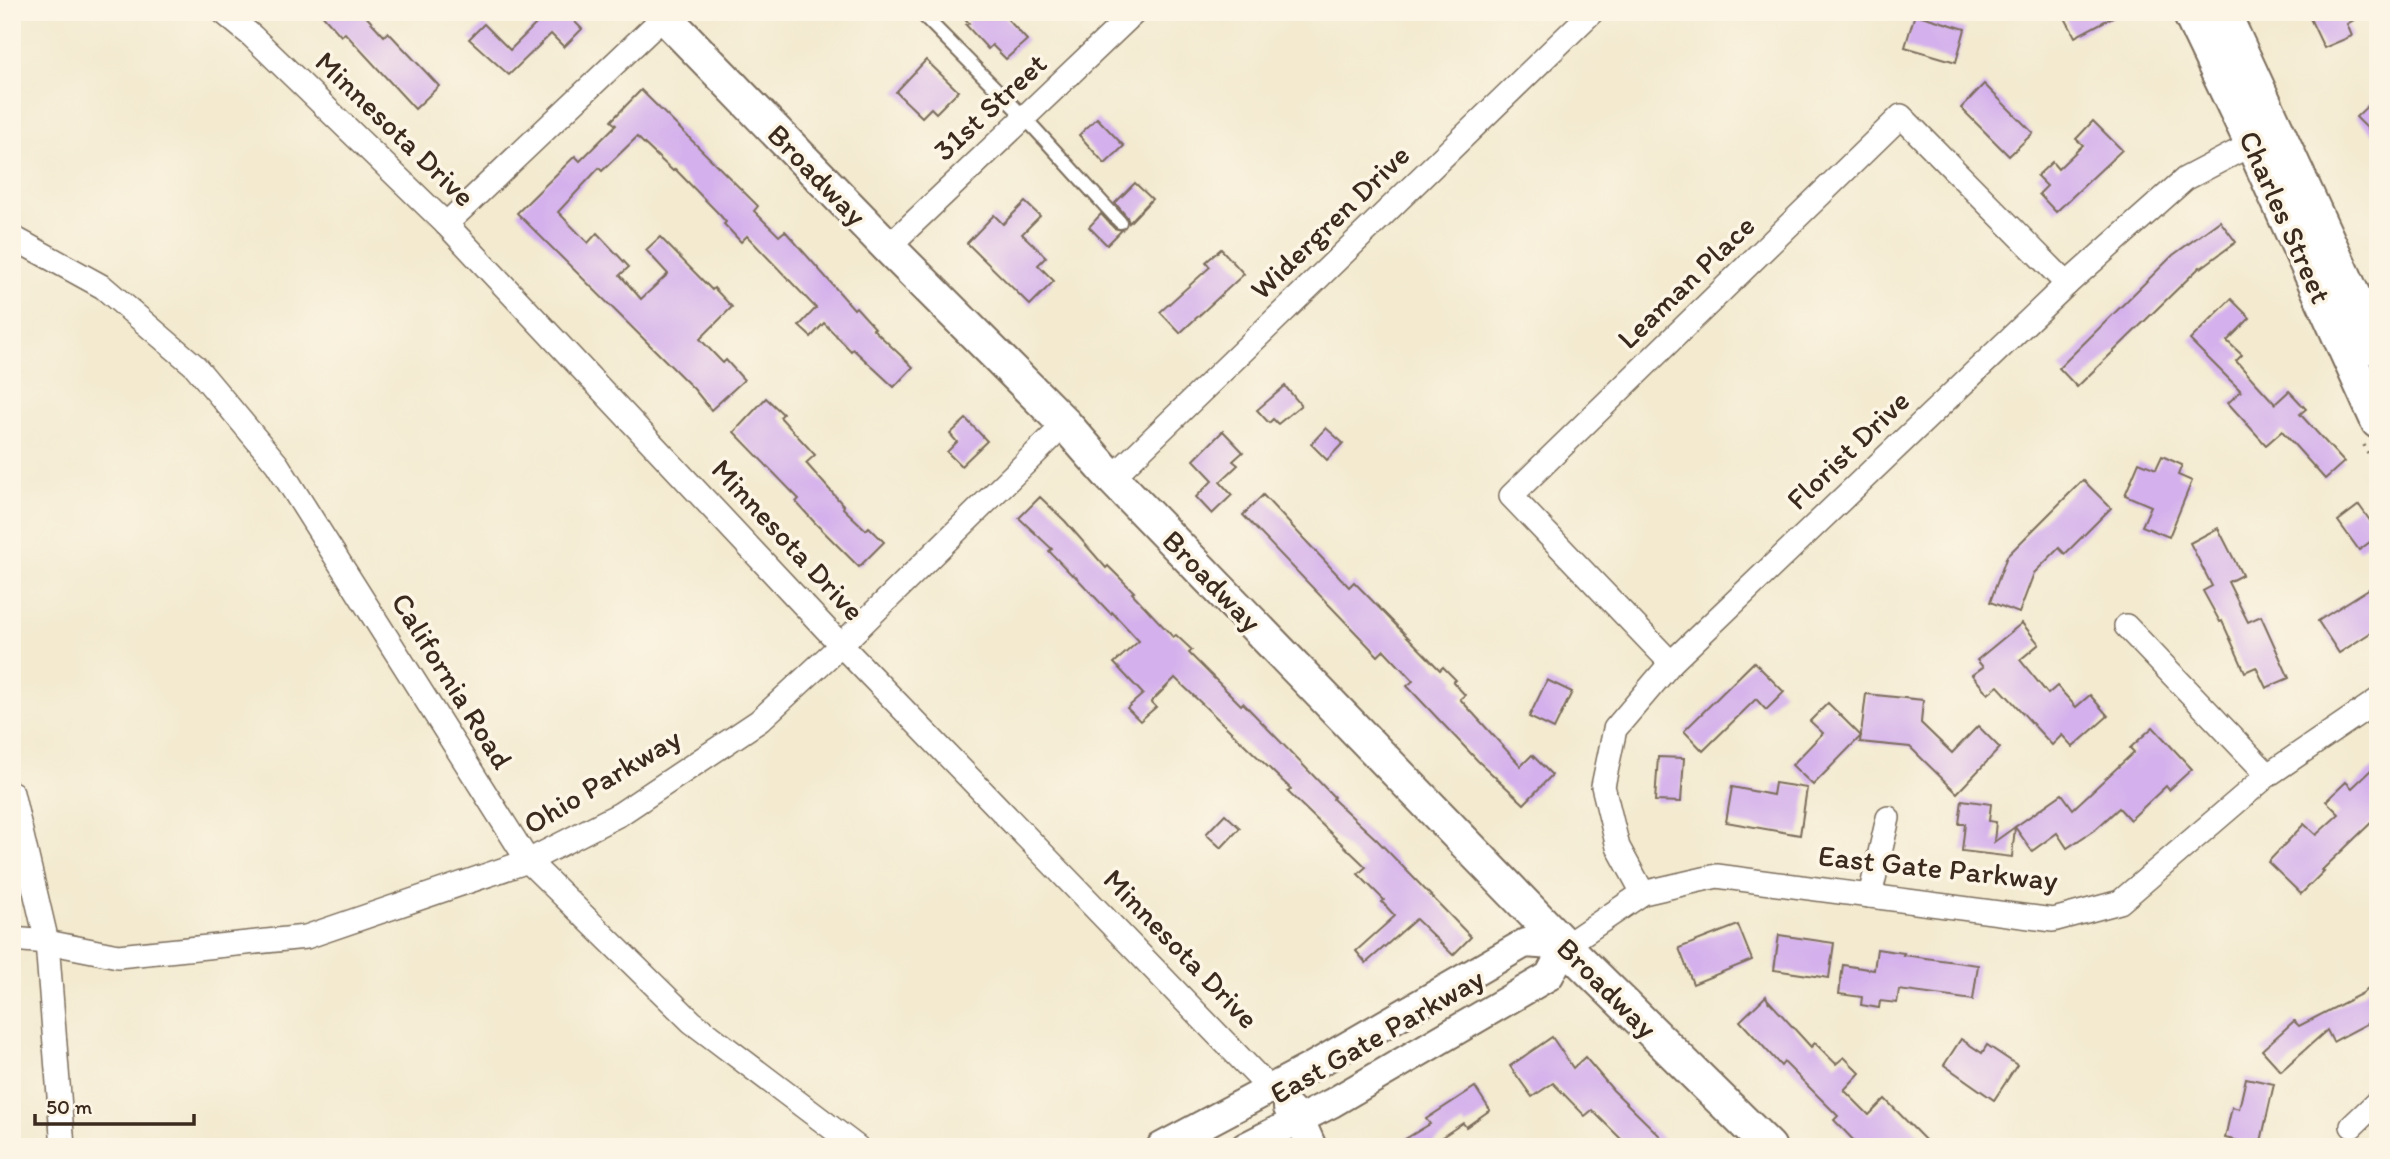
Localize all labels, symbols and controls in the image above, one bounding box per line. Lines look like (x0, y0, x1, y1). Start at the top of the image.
street label: Minnesota Drive (308, 43, 483, 214)
street label: 31st Street (925, 45, 1054, 168)
street label: Broadway (760, 116, 875, 233)
street label: Charles Street (2231, 125, 2340, 309)
street label: Widergren Drive (1242, 136, 1417, 307)
street label: Leaman Place (1609, 207, 1762, 357)
street label: Florist Drive (1778, 382, 1917, 517)
street label: Minnesota Drive (704, 451, 873, 628)
street label: Broadway (1155, 522, 1270, 639)
street label: California Road (383, 586, 522, 776)
street label: Ohio Parkway (516, 719, 687, 842)
street label: East Gate Parkway (1816, 837, 2060, 898)
street label: Minnesota Drive (1096, 861, 1267, 1036)
street label: Broadway (1549, 929, 1666, 1046)
street label: East Gate Parkway (1263, 959, 1490, 1112)
scale bar (35, 1082, 194, 1126)
text: 50 m (46, 1094, 93, 1119)

